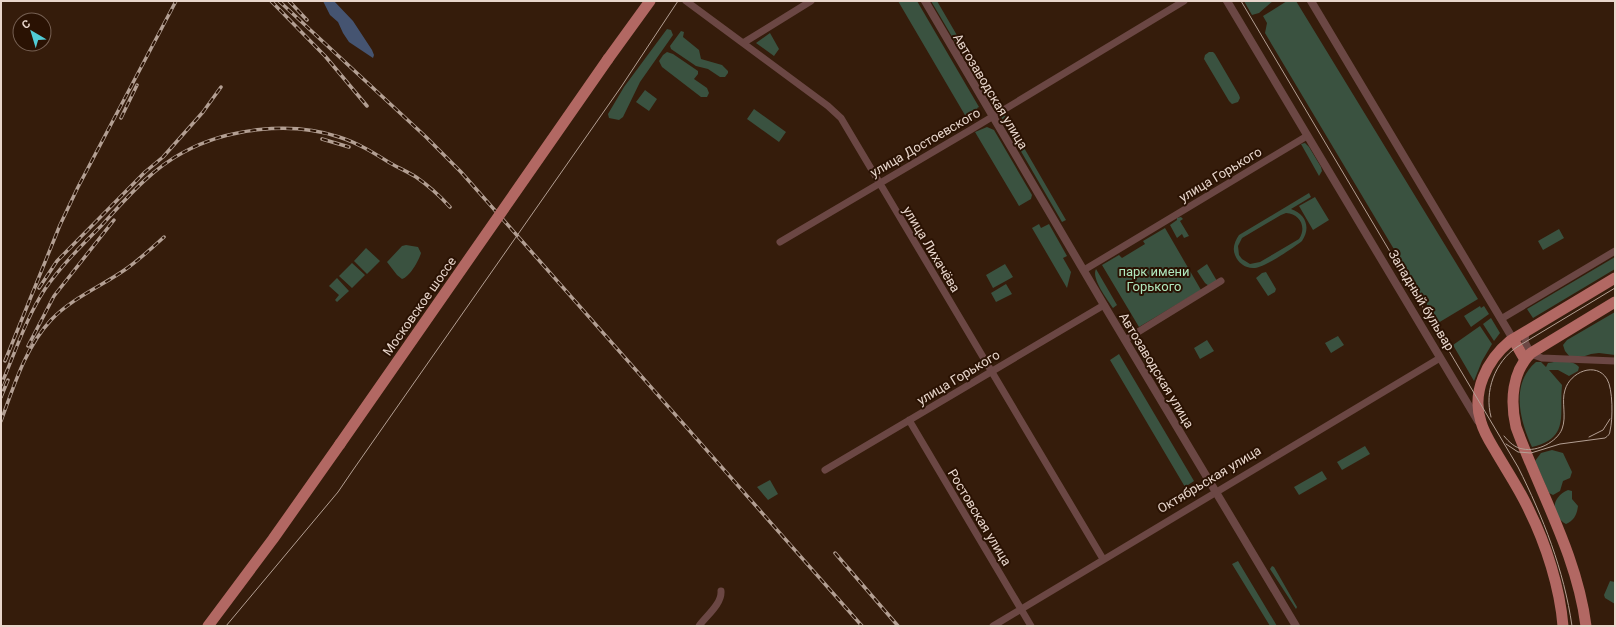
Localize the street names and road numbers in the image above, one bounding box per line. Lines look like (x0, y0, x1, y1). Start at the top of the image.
street label: Автозаводская улица (950, 31, 1031, 152)
street label: улица Достоевского (868, 105, 983, 180)
street label: улица Горького (1176, 144, 1264, 205)
street label: улица Лихачёва (900, 204, 963, 295)
street label: Западный бульвар (1386, 247, 1458, 353)
street label: Московское шоссе (380, 254, 459, 359)
street label: Автозаводская улица (1116, 310, 1197, 431)
street label: улица Горького (914, 347, 1002, 408)
street label: Октябрьская улица (1155, 443, 1264, 516)
street label: Ростовская улица (945, 466, 1014, 568)

